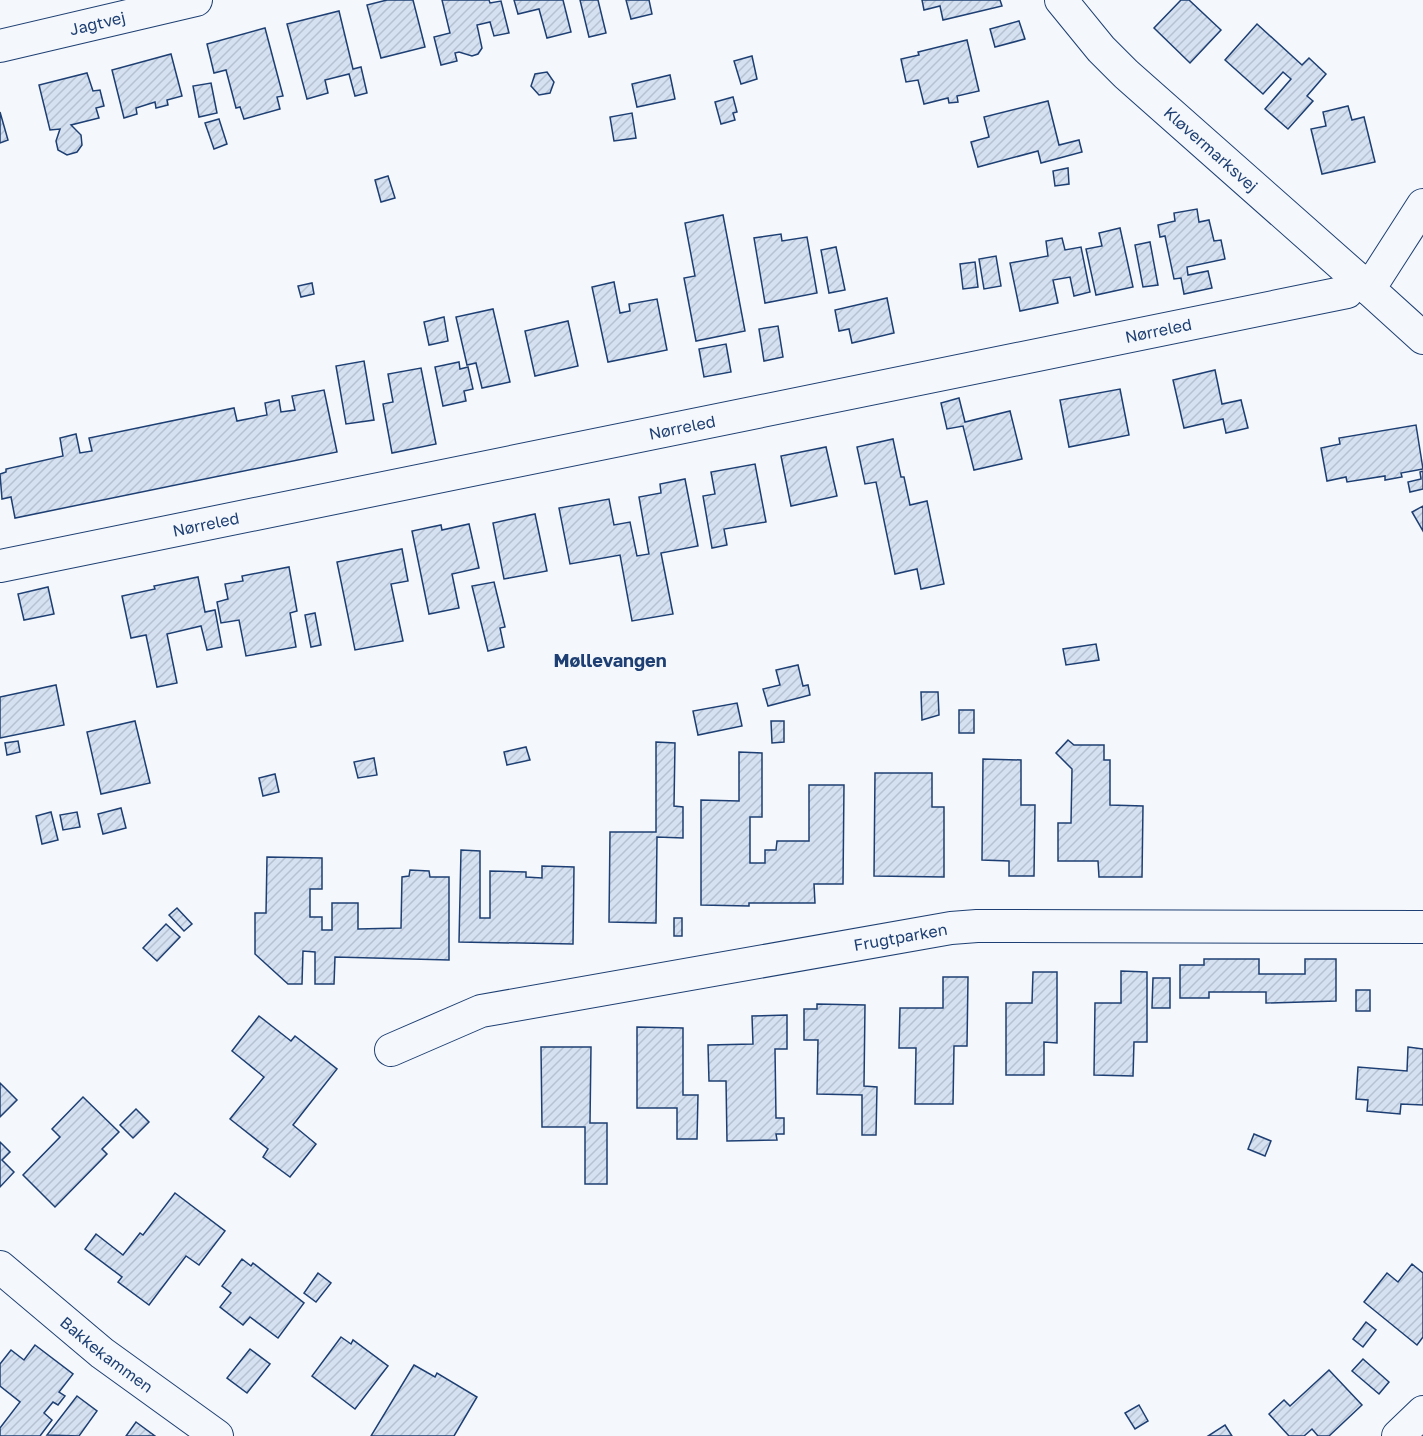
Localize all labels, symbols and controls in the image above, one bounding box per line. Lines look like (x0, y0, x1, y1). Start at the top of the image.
street label: Jagtvej (67, 7, 127, 39)
street label: Kløvermarksvej (1160, 102, 1262, 196)
street label: Nørreled (1123, 314, 1193, 347)
street label: Nørreled (647, 411, 717, 444)
street label: Nørreled (171, 508, 241, 541)
district label: Møllevangen (553, 649, 667, 671)
street label: Frugtparken (852, 919, 949, 955)
street label: Bakkekammen (56, 1312, 157, 1397)

